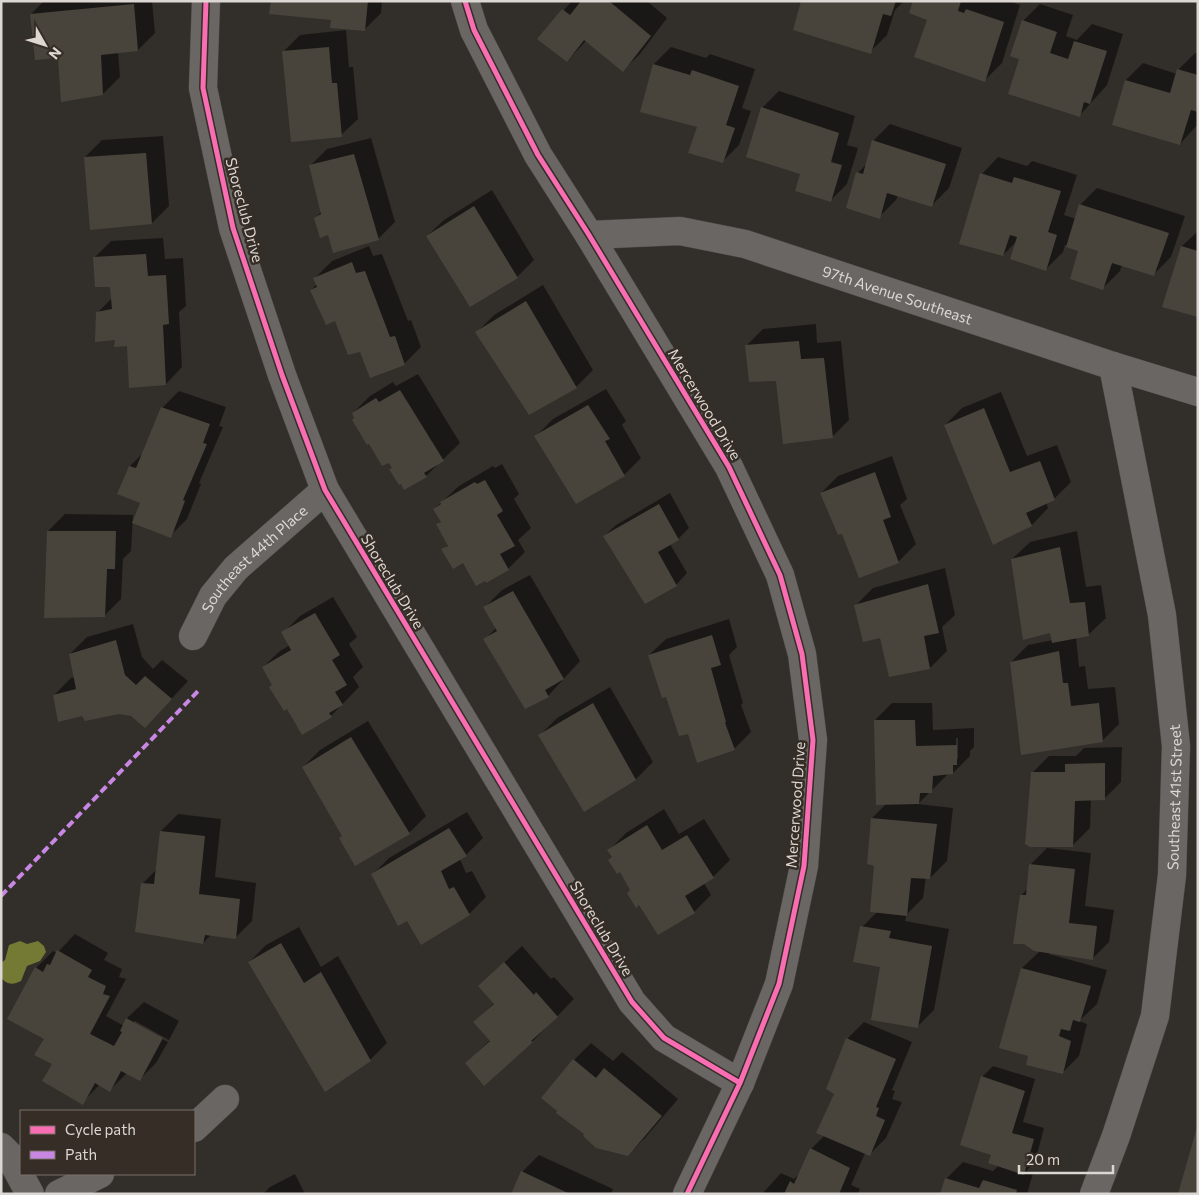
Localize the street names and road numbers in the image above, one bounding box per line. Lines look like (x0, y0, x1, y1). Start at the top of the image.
street label: Shoreclub Drive (222, 156, 268, 264)
street label: 97th Avenue Southeast (820, 261, 975, 328)
street label: Mercerwood Drive (665, 345, 745, 463)
street label: Southeast 44th Place (197, 501, 311, 615)
street label: Shoreclub Drive (358, 530, 428, 632)
street label: Southeast 41st Street (1163, 724, 1185, 870)
street label: Mercerwood Drive (782, 741, 808, 869)
street label: Shoreclub Drive (567, 877, 637, 979)

